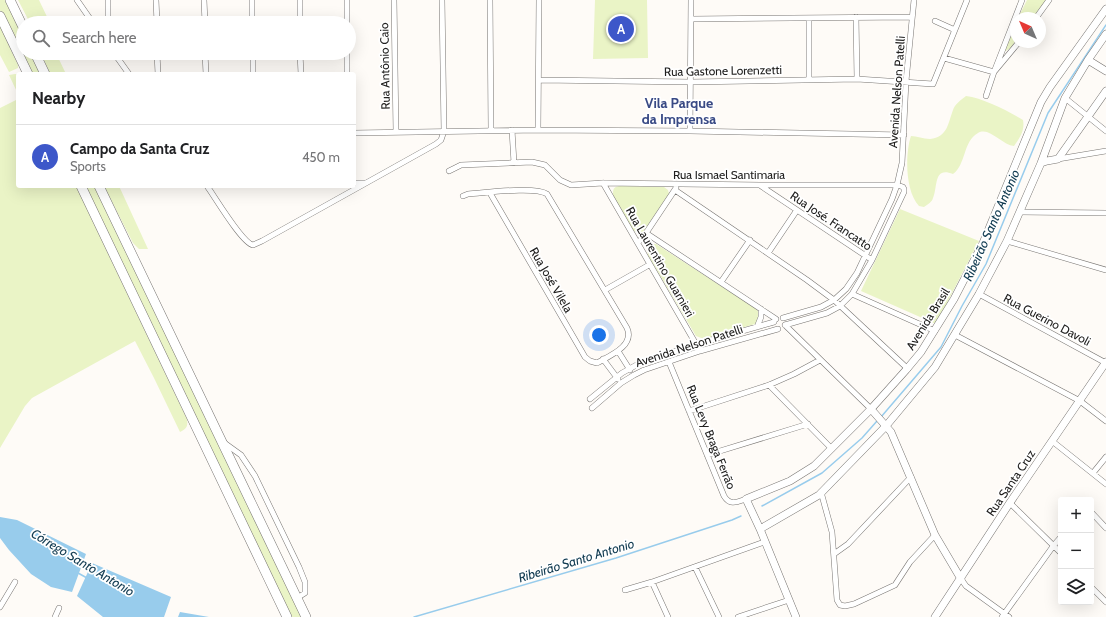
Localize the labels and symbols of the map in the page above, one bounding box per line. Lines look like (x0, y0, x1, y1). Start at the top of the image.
north arrow (1010, 12, 1046, 48)
pin: A (608, 14, 634, 44)
street label: Rua Antônio Caio (376, 22, 393, 110)
street label: Avenida Nelson Patelli (885, 35, 908, 148)
street label: Rua Gastone Lorenzetti (664, 62, 782, 79)
district label: Vila Parque da Imprensa (642, 94, 716, 128)
water label: Ribeirão Santo Antonio (959, 166, 1023, 283)
street label: Rua Ismael Santimaria (673, 167, 785, 182)
street label: Rua José. Francatto (788, 188, 875, 254)
street label: Rua Laurentino Guarnieri (623, 204, 698, 319)
street label: Rua José Vilela (527, 244, 576, 315)
street label: Avenida Brasil (903, 285, 953, 352)
street label: Rua Guerino Davoli (1001, 290, 1093, 349)
street label: Avenida Nelson Patelli (633, 321, 745, 370)
your location (589, 325, 609, 345)
street label: Rua Levy Braga Ferrão (684, 382, 739, 492)
street label: Rua Santa Cruz (983, 446, 1038, 519)
water label: Córrego Santo Antonio (28, 525, 138, 599)
water label: Ribeirão Santo Antonio (516, 535, 636, 585)

